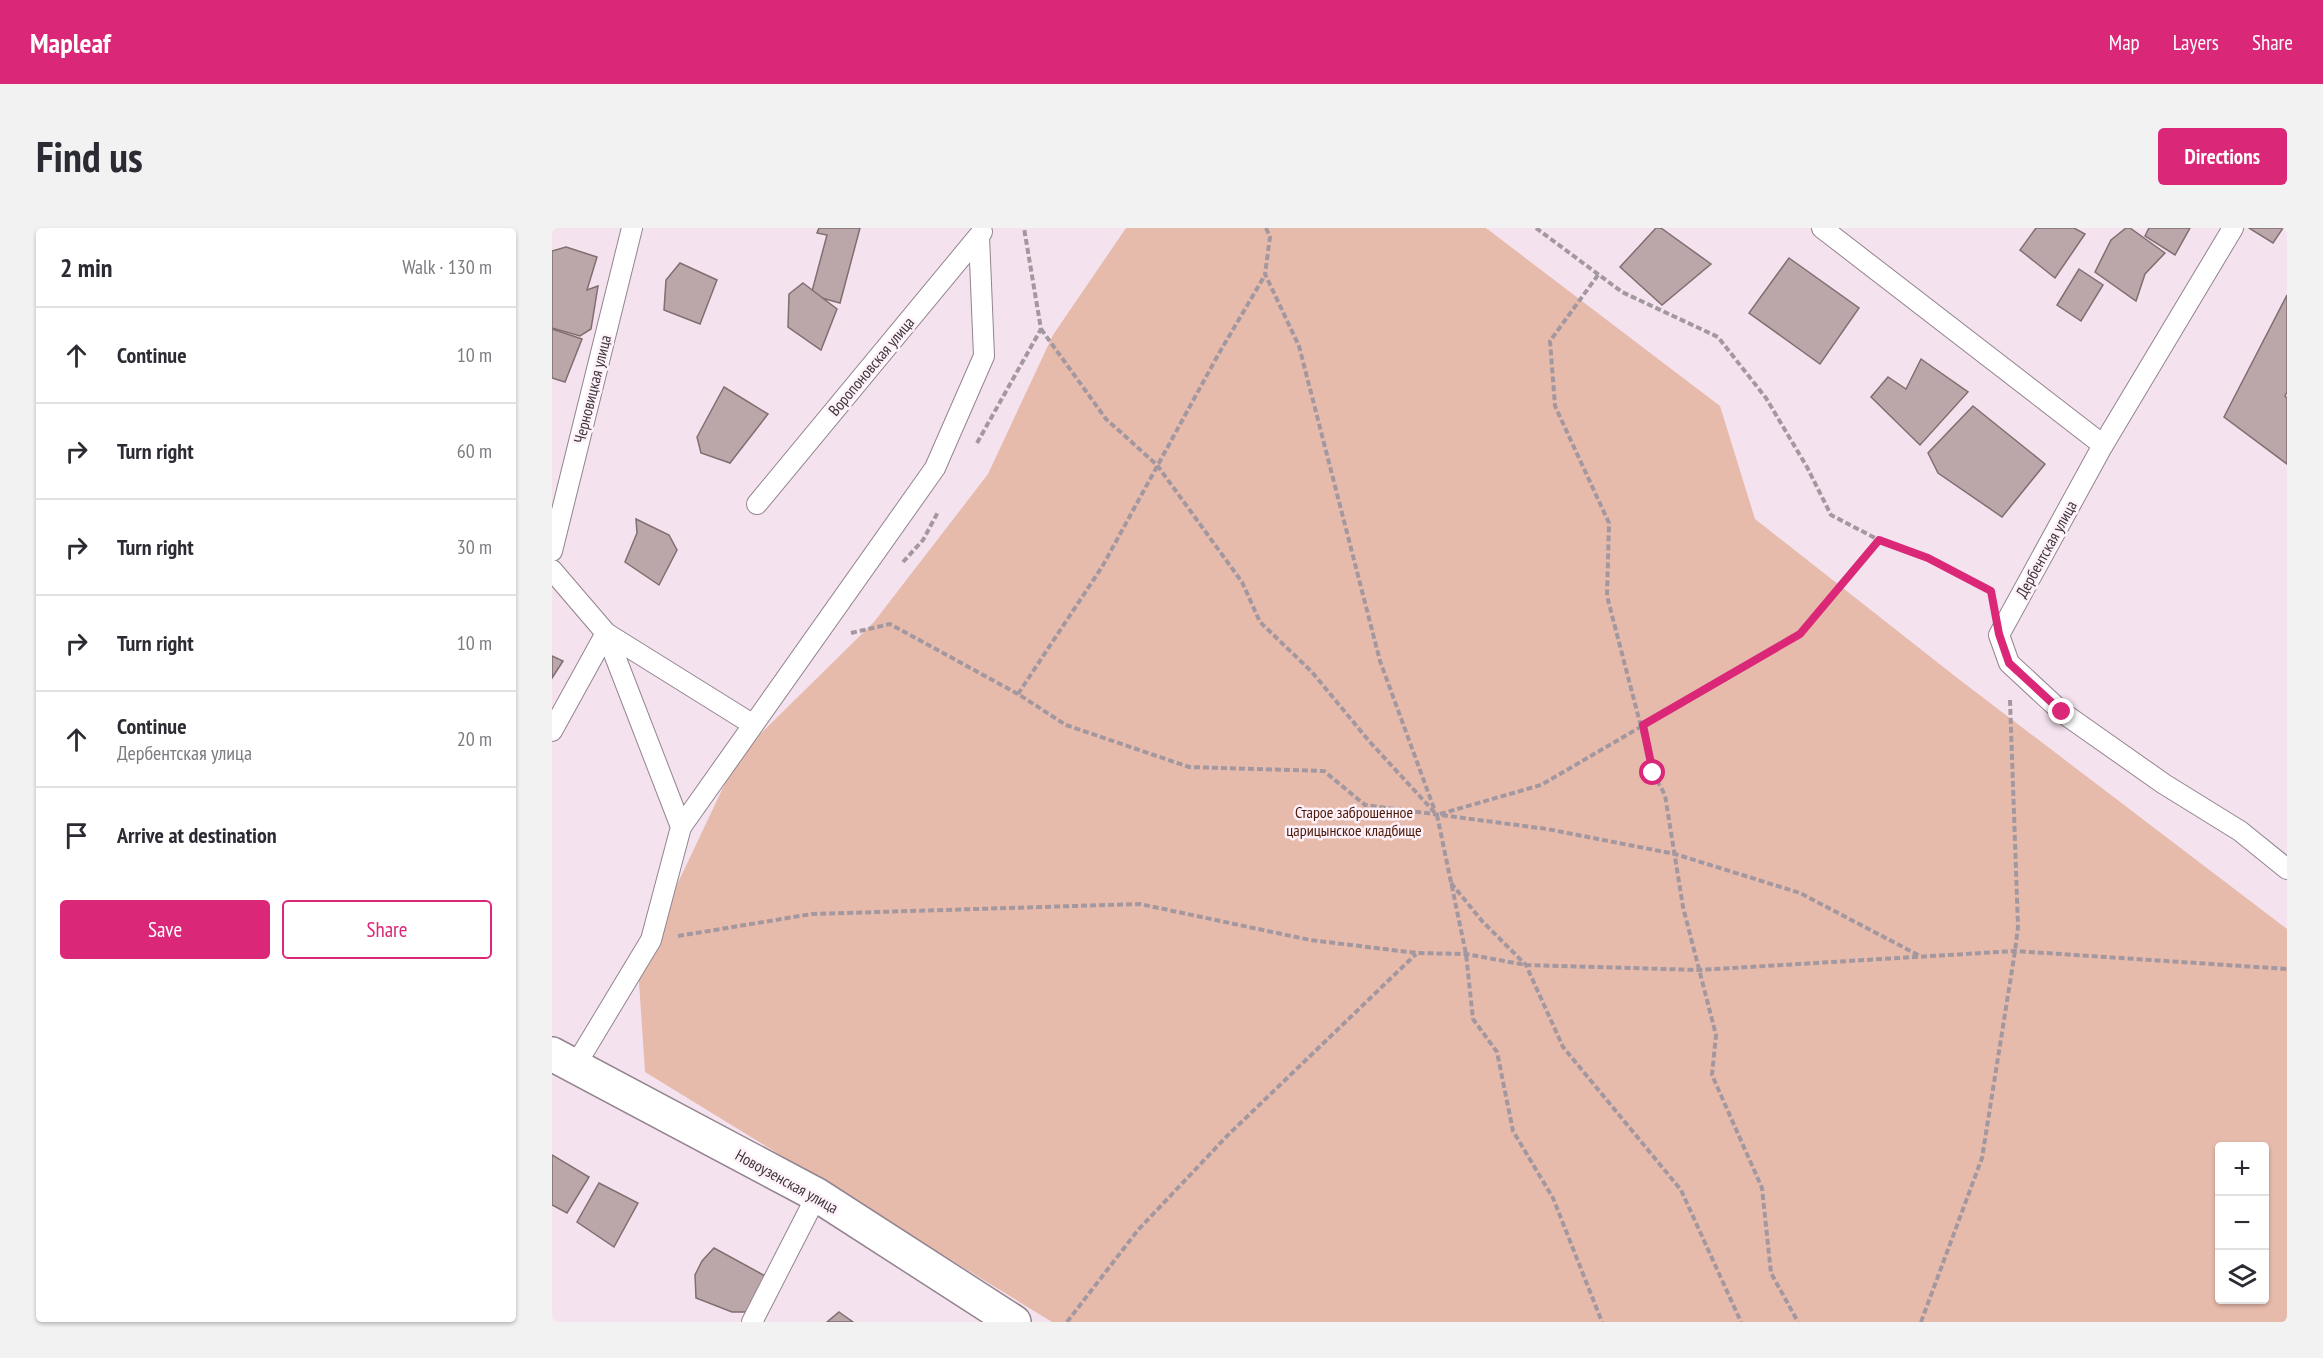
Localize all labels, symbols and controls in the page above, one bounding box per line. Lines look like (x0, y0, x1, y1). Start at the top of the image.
text: Mapleaf (30, 24, 111, 61)
text: Map (2109, 29, 2140, 56)
text: Layers (2173, 29, 2219, 56)
text: Share (2252, 29, 2293, 56)
button: Directions (2158, 128, 2287, 185)
text: Find us (36, 129, 143, 184)
text: 2 min (60, 251, 113, 284)
text: Walk · 130 m (402, 254, 492, 280)
street label: Воропоновская улица (824, 312, 918, 420)
street label: Черновицкая улица (569, 333, 615, 445)
icon: ahead (60, 339, 93, 372)
text: Continue (117, 341, 187, 369)
text: 10 m (457, 342, 492, 368)
icon: right (60, 435, 93, 468)
text: Turn right (117, 437, 194, 465)
text: 60 m (457, 438, 492, 464)
street label: Дербентская улица (2011, 497, 2081, 601)
icon: right (60, 531, 93, 564)
text: Turn right (117, 533, 194, 561)
text: 30 m (457, 534, 492, 560)
icon: right (60, 627, 93, 660)
text: Turn right (117, 629, 194, 657)
text: 10 m (457, 630, 492, 656)
route end (2048, 698, 2074, 724)
text: Continue (117, 712, 187, 740)
icon: ahead (60, 723, 93, 756)
text: 20 m (457, 726, 492, 752)
text: Дербентская улица (117, 740, 252, 766)
route start (1639, 759, 1665, 785)
park label: Старое заброшенное царицынское кладбище (1286, 802, 1422, 840)
icon: arrive (60, 819, 93, 852)
text: Arrive at destination (117, 821, 277, 849)
button: Save (60, 900, 270, 959)
button: Share (282, 900, 492, 959)
map controls (2215, 1142, 2269, 1304)
button: + (2215, 1142, 2269, 1196)
street label: Новоузенская улица (732, 1145, 842, 1217)
button: − (2215, 1196, 2269, 1250)
button: layers (2215, 1250, 2269, 1304)

